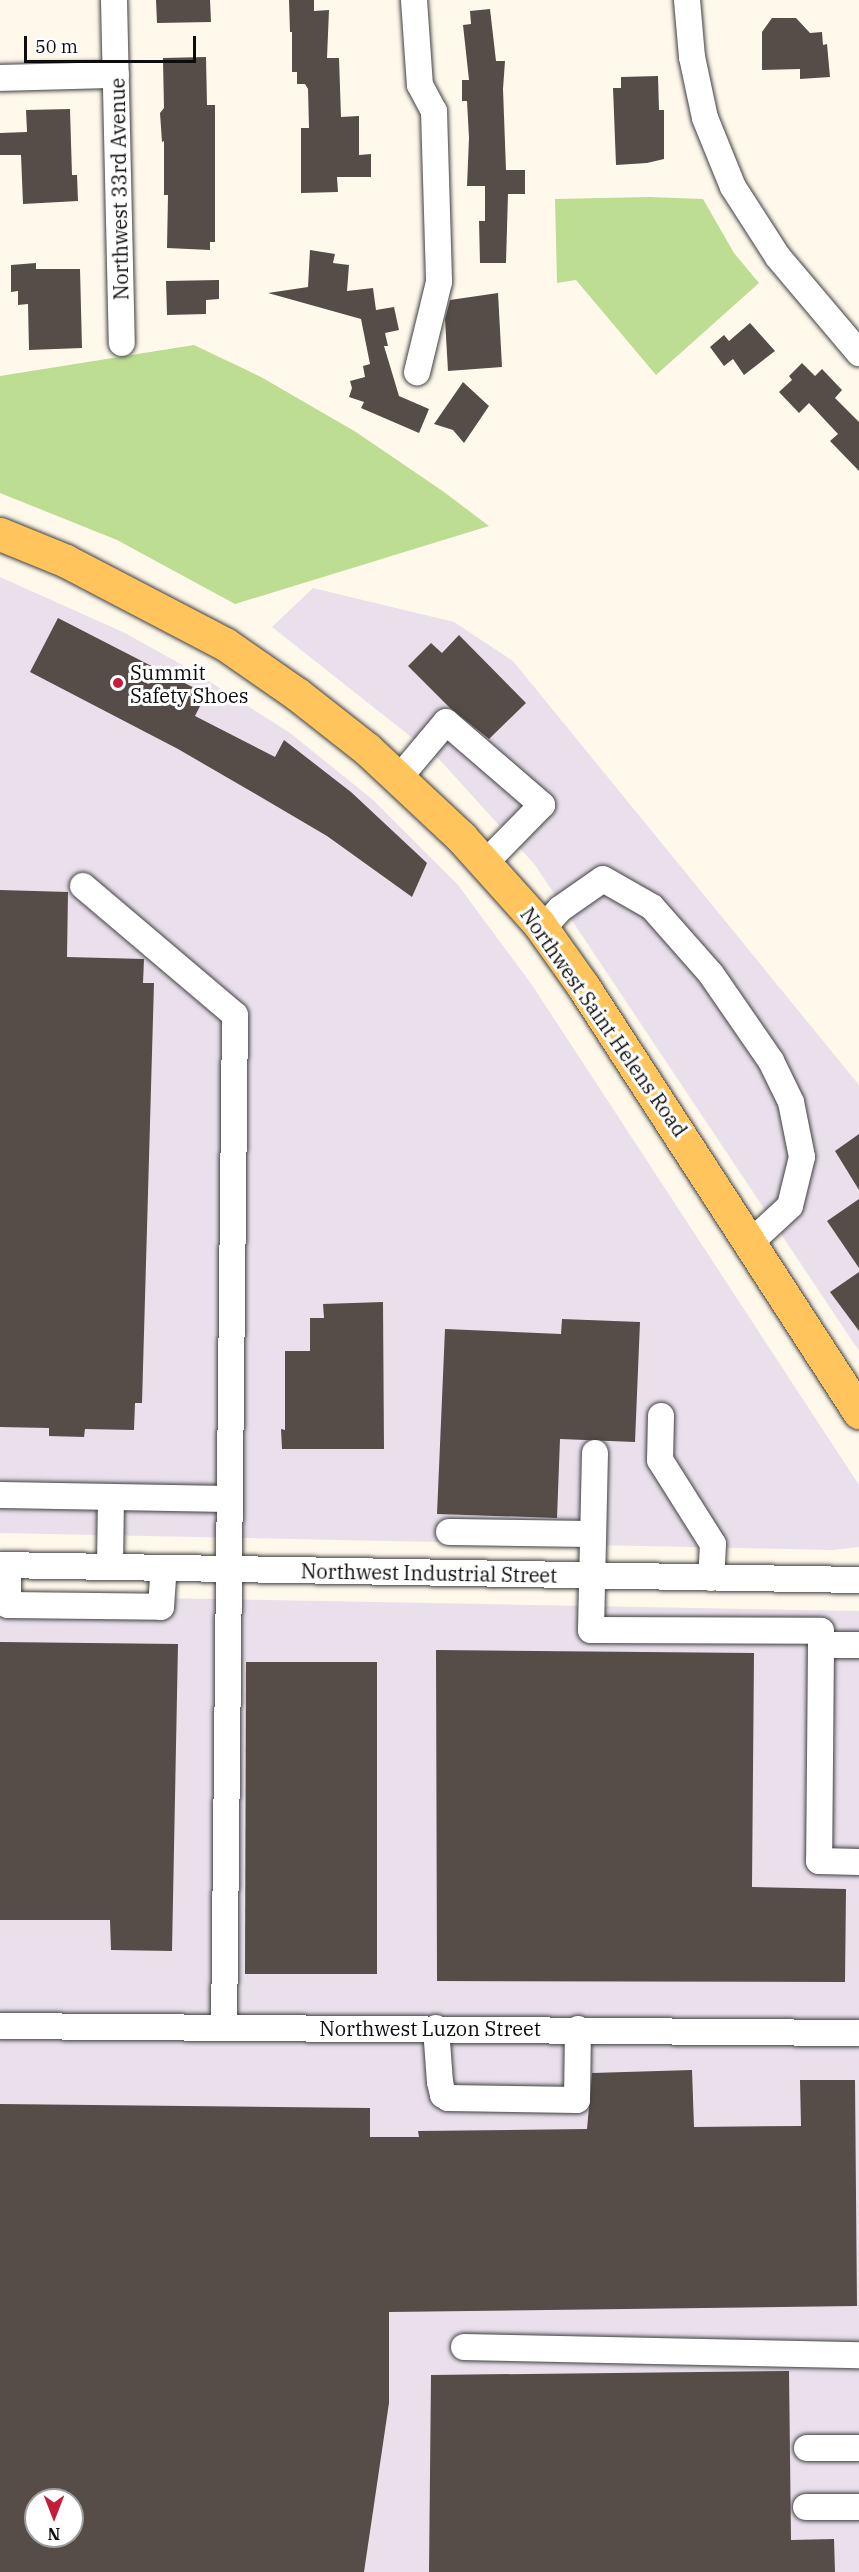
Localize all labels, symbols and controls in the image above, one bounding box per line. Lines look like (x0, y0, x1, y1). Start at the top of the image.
scale bar (27, 24, 200, 62)
text: 50 m (35, 35, 78, 58)
street label: Northwest 33rd Avenue (105, 78, 133, 300)
place label: Summit Safety Shoes (130, 660, 249, 707)
marker: Summit Safety Shoes (111, 676, 125, 690)
street label: Northwest Saint Helens Road (516, 903, 692, 1141)
street label: Northwest Industrial Street (301, 1559, 557, 1587)
street label: Northwest Luzon Street (319, 2016, 541, 2040)
north arrow (24, 2488, 84, 2548)
text: N (48, 2524, 60, 2544)

